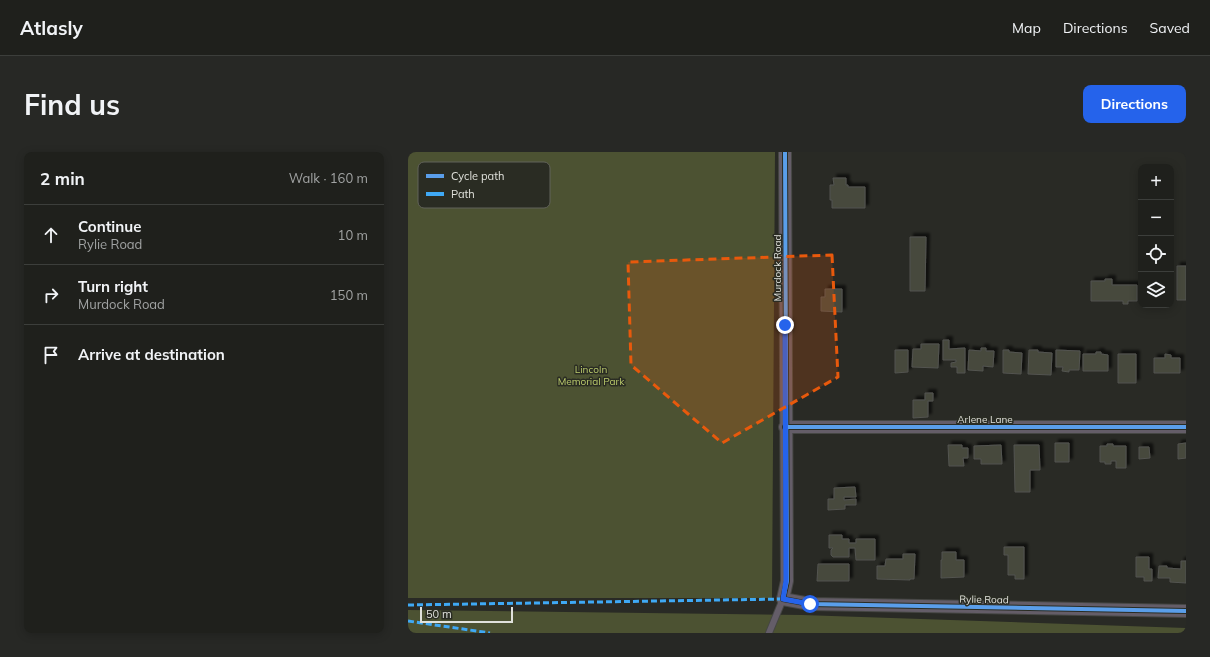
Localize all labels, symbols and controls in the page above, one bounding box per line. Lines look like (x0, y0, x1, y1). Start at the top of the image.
text: Atlasly (20, 16, 83, 40)
text: Map (1012, 19, 1041, 37)
text: Directions (1063, 19, 1128, 37)
text: Saved (1150, 19, 1190, 37)
button: Directions (1083, 85, 1186, 123)
text: Find us (24, 87, 120, 122)
legend (418, 162, 550, 208)
map controls (1138, 164, 1174, 308)
button: + (1138, 164, 1174, 200)
text: 2 min (40, 168, 85, 189)
text: Cycle path (451, 169, 504, 183)
text: Walk · 160 m (289, 170, 368, 186)
text: Path (451, 187, 475, 201)
button: − (1138, 200, 1174, 236)
text: Continue (78, 217, 141, 236)
icon: ahead (40, 224, 62, 246)
text: 10 m (338, 227, 368, 243)
street label: Murdock Road (771, 235, 784, 301)
text: Rylie Road (78, 236, 142, 252)
button: locate (1138, 236, 1174, 272)
button: layers (1138, 272, 1174, 308)
text: Turn right (78, 277, 148, 296)
icon: right (40, 284, 62, 306)
text: 150 m (330, 287, 368, 303)
text: Murdock Road (78, 296, 165, 312)
route end (776, 316, 794, 334)
icon: arrive (40, 344, 62, 366)
text: Arrive at destination (78, 345, 225, 364)
park label: Lincoln Memorial Park (558, 363, 625, 388)
street label: Arlene Lane (957, 413, 1013, 426)
street label: Rylie Road (959, 593, 1009, 606)
route start (801, 595, 819, 613)
scale bar (420, 605, 513, 624)
text: 50 m (426, 607, 452, 621)

